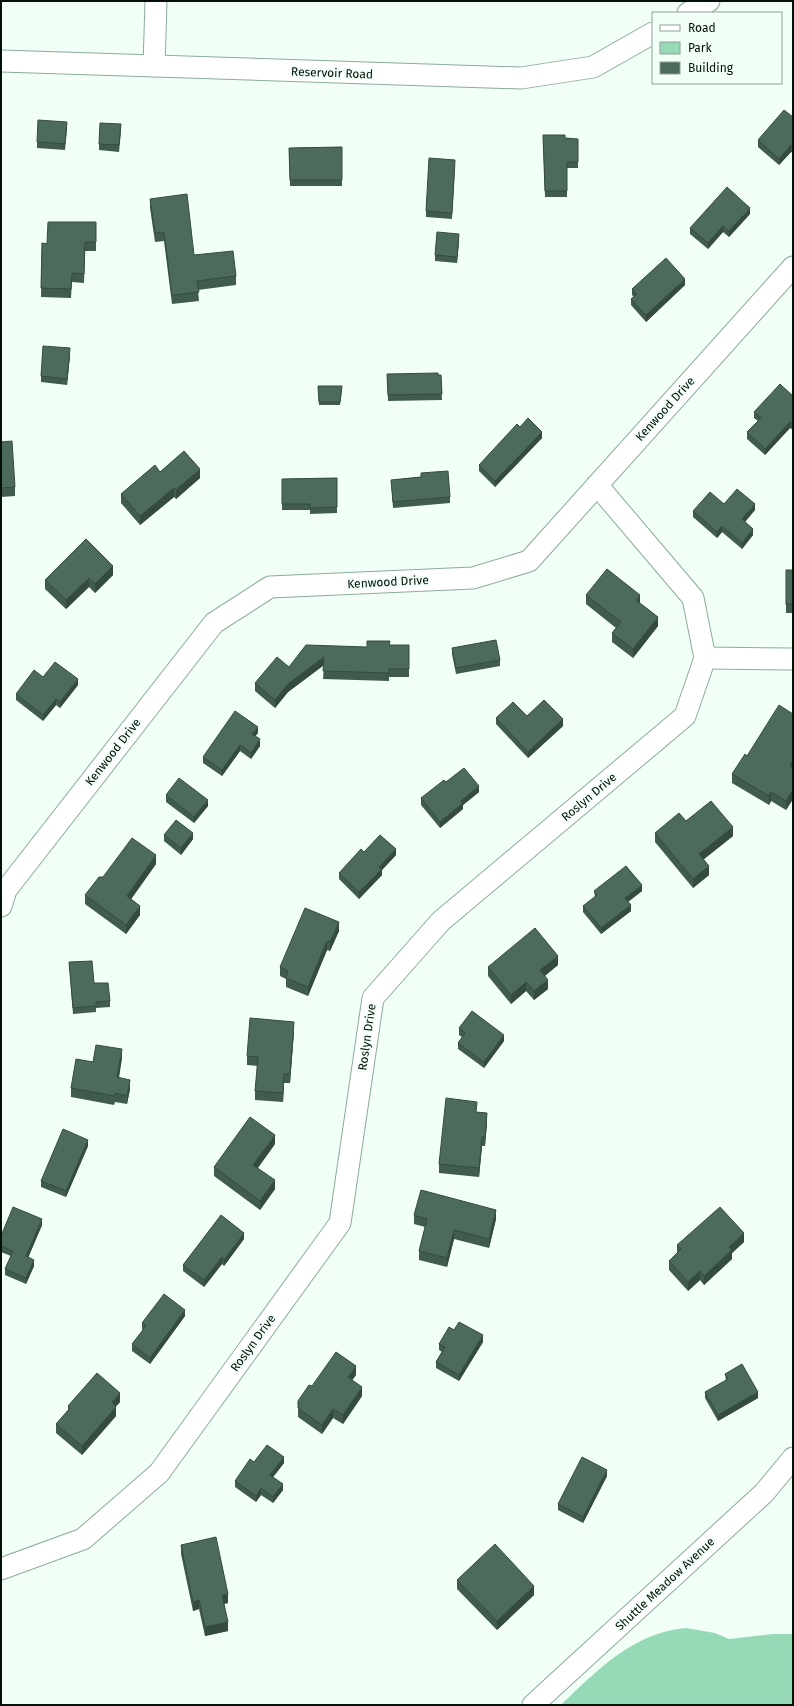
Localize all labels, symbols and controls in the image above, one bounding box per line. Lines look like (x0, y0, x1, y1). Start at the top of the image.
legend (652, 12, 782, 84)
text: Road (688, 21, 716, 35)
text: Park (688, 41, 712, 55)
text: Building (688, 61, 734, 75)
street label: Reservoir Road (291, 65, 373, 81)
street label: Kenwood Drive (632, 374, 698, 444)
street label: Kenwood Drive (347, 573, 429, 591)
street label: Kenwood Drive (82, 716, 144, 788)
street label: Roslyn Drive (559, 770, 619, 824)
street label: Roslyn Drive (355, 1003, 379, 1071)
street label: Roslyn Drive (228, 1312, 278, 1374)
street label: Shuttle Meadow Avenue (613, 1534, 717, 1634)

